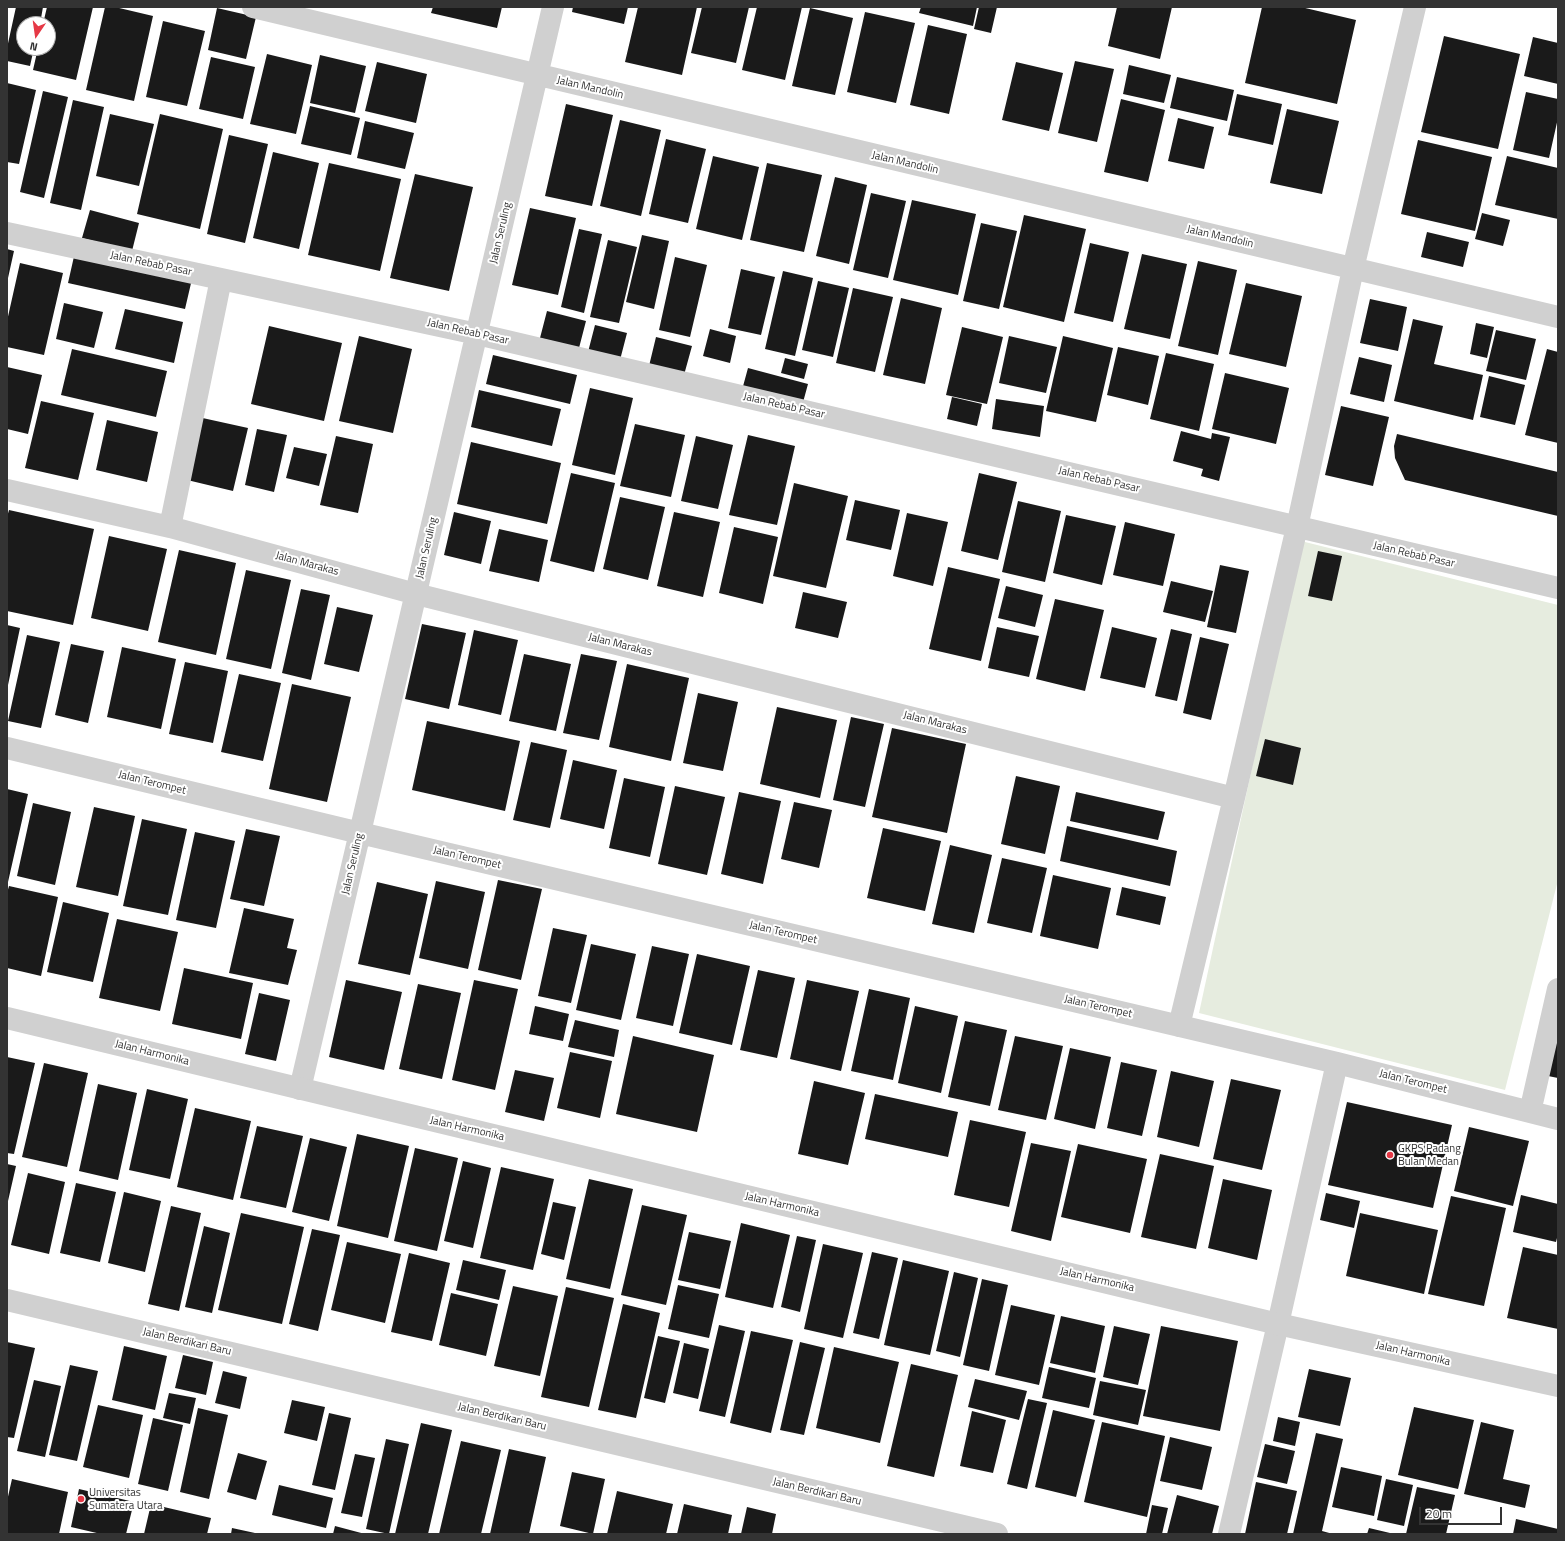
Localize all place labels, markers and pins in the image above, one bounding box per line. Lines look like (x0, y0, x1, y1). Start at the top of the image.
place label: GKPS Padang Bulan Medan (1398, 1142, 1461, 1168)
marker: GKPS Padang Bulan Medan (1385, 1150, 1395, 1160)
place label: Universitas Sumatera Utara (89, 1486, 162, 1512)
marker: Universitas Sumatera Utara (76, 1494, 86, 1504)

